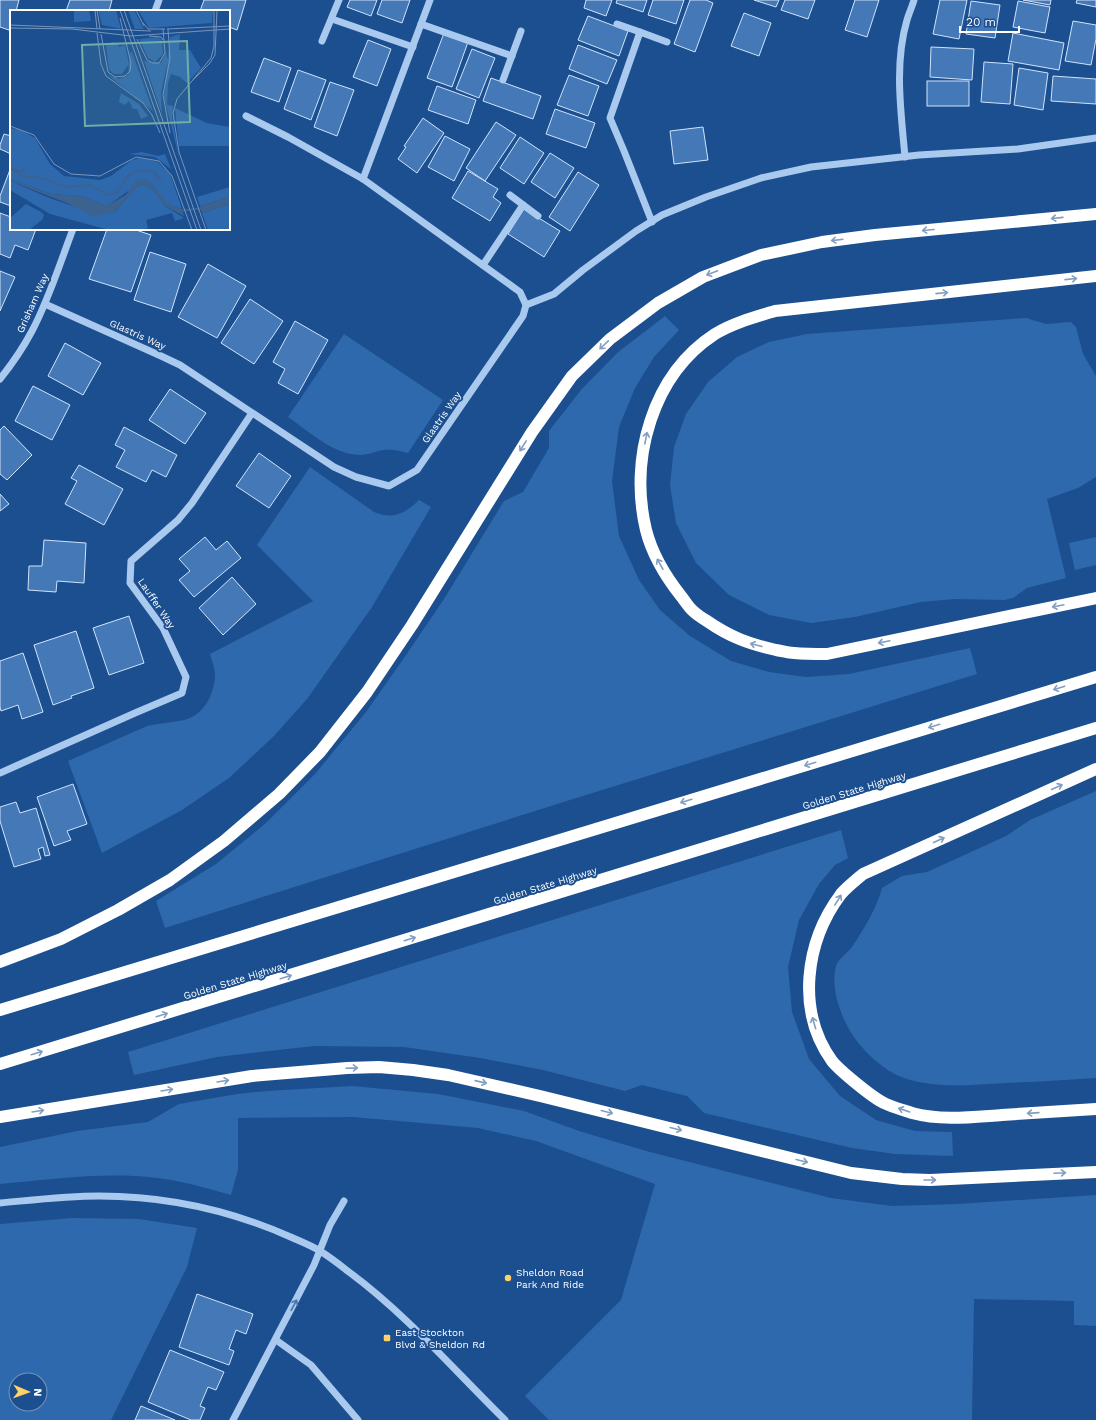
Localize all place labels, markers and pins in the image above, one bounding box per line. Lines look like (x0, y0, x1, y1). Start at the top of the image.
place label: Sheldon Road Park And Ride (516, 1267, 584, 1290)
marker: Sheldon Road Park And Ride (503, 1273, 513, 1283)
place label: East Stockton Blvd & Sheldon Rd (395, 1327, 485, 1350)
marker: East Stockton Blvd & Sheldon Rd (382, 1333, 392, 1343)

